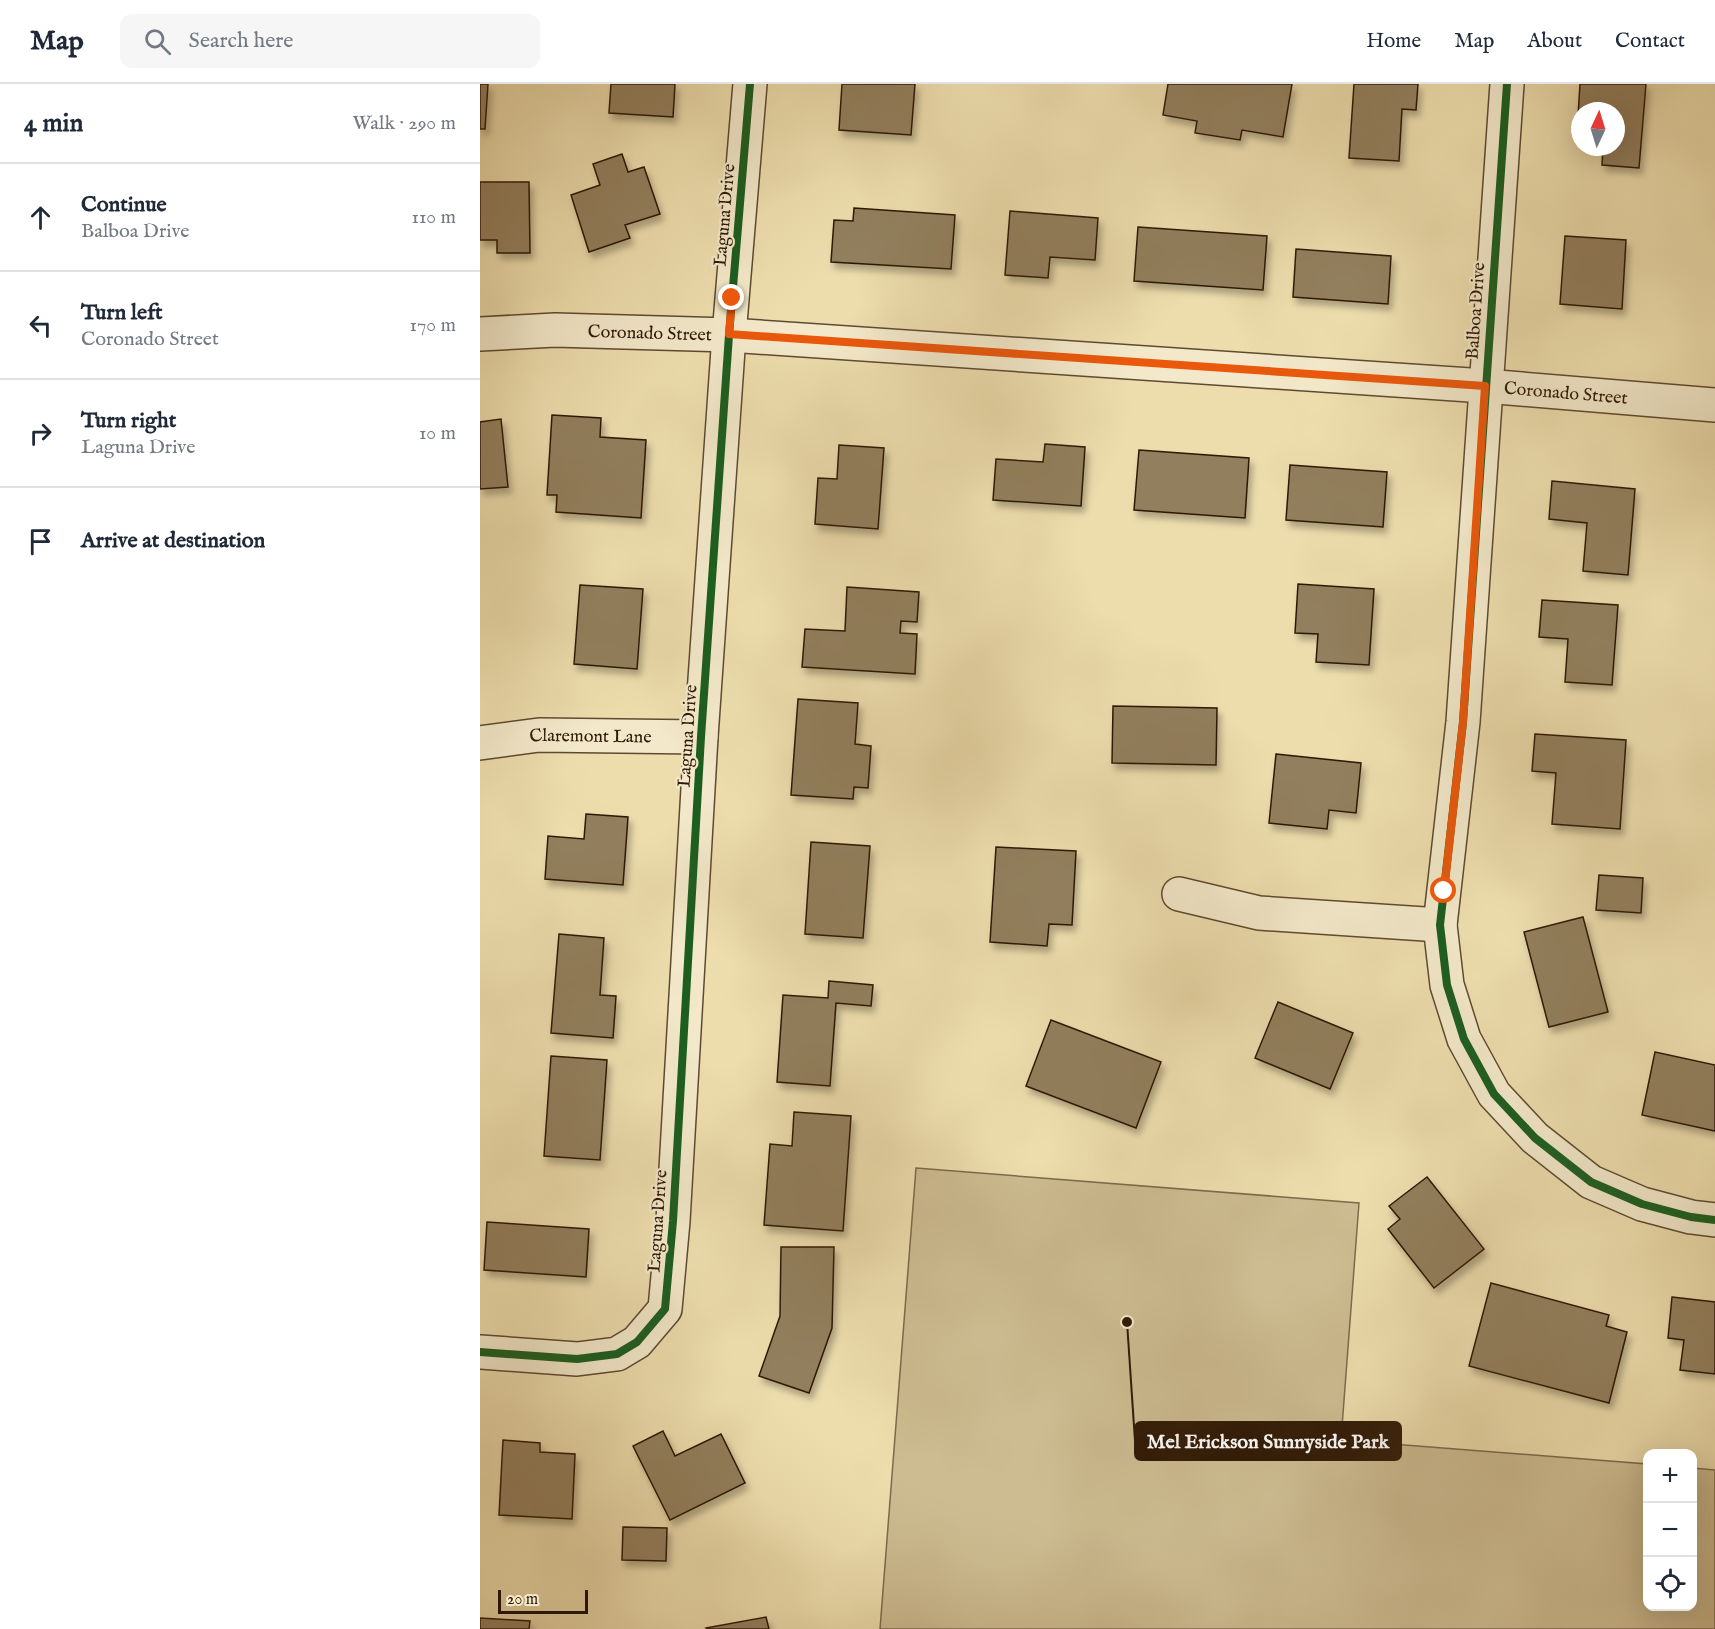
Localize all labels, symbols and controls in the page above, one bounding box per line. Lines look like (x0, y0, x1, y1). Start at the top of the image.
search box (120, 14, 540, 68)
text: Map (30, 24, 84, 59)
icon: search (141, 25, 174, 58)
text: Search here (189, 27, 293, 55)
text: Home (1366, 28, 1421, 55)
text: Map (1454, 28, 1494, 55)
text: About (1527, 28, 1582, 55)
text: Contact (1615, 28, 1685, 55)
north arrow (1571, 102, 1625, 156)
text: 4 min (24, 107, 83, 140)
text: Walk · 290 m (352, 111, 456, 136)
street label: Laguna Drive (710, 163, 741, 267)
text: Continue (81, 191, 167, 219)
icon: ahead (24, 201, 57, 234)
text: 110 m (412, 205, 456, 230)
text: Balboa Drive (81, 219, 189, 244)
street label: Balboa Drive (1462, 262, 1491, 361)
route end (718, 284, 744, 310)
text: Turn left (81, 299, 163, 327)
icon: left (24, 309, 57, 342)
text: 170 m (410, 313, 456, 338)
street label: Coronado Street (587, 321, 712, 348)
text: Coronado Street (81, 327, 219, 352)
street label: Coronado Street (1503, 378, 1629, 411)
text: Turn right (81, 407, 176, 435)
icon: right (24, 417, 57, 450)
text: 10 m (419, 421, 456, 446)
text: Laguna Drive (81, 435, 195, 460)
icon: arrive (24, 525, 57, 558)
text: Arrive at destination (81, 527, 265, 555)
street label: Laguna Drive (673, 684, 704, 788)
street label: Claremont Lane (528, 725, 652, 749)
route start (1430, 877, 1456, 903)
street label: Laguna Drive (643, 1169, 674, 1273)
callout: Mel Erickson Sunnyside Park (1135, 1422, 1401, 1460)
text: Mel Erickson Sunnyside Park (1147, 1430, 1390, 1455)
map controls (1643, 1449, 1697, 1611)
button: + (1643, 1449, 1697, 1503)
button: − (1643, 1503, 1697, 1557)
button: locate (1643, 1557, 1697, 1611)
scale bar (498, 1587, 588, 1614)
text: 20 m (507, 1590, 538, 1610)

